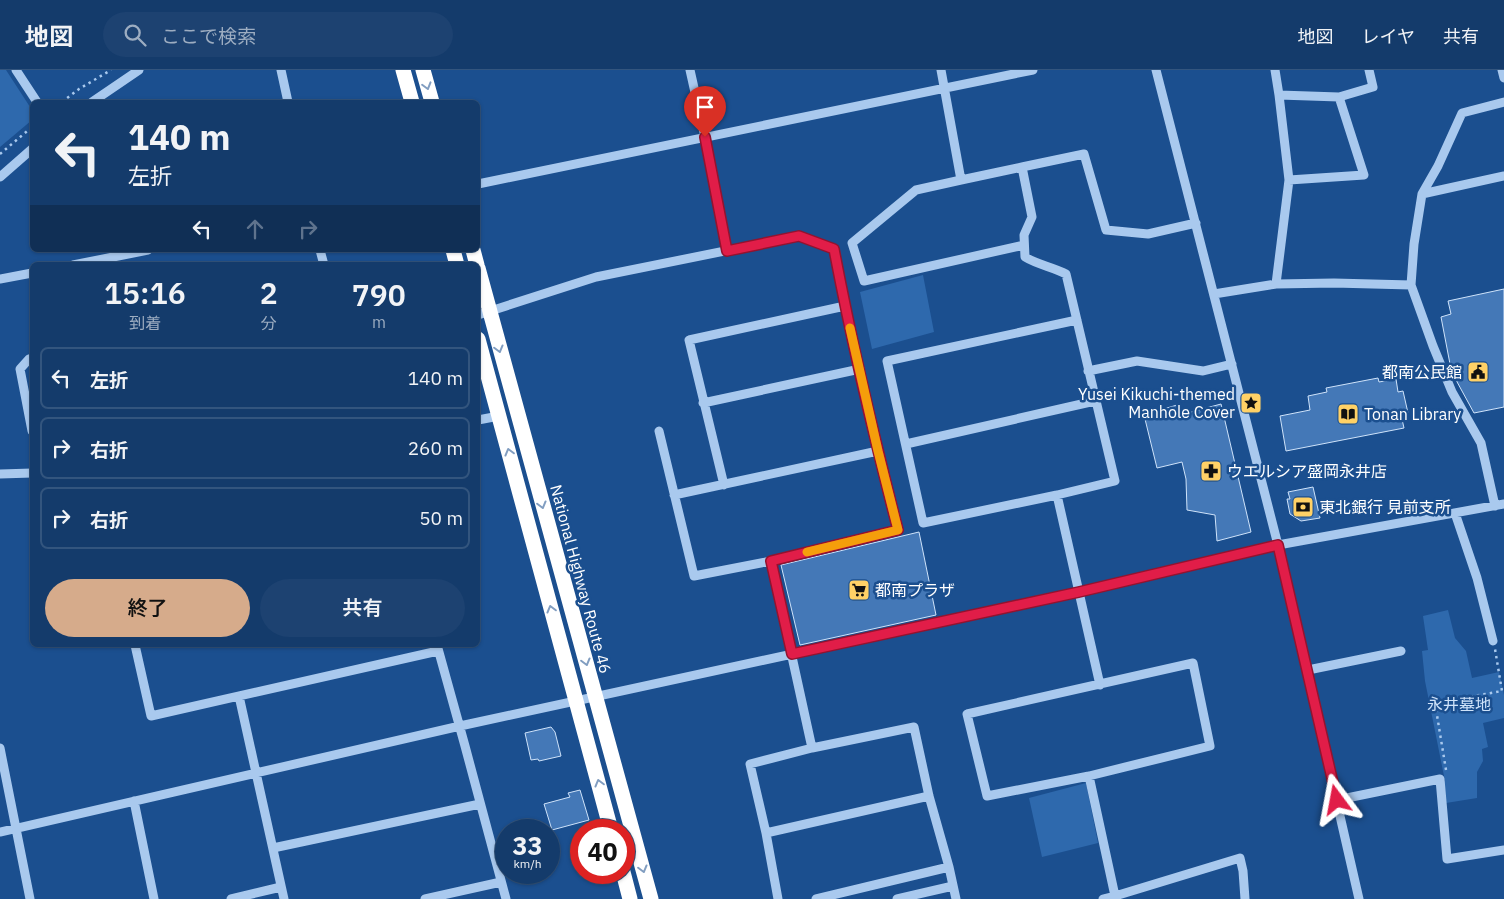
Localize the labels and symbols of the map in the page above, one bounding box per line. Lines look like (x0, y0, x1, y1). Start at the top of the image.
one-way arrow (422, 82, 432, 90)
pin (684, 86, 726, 137)
one-way arrow (493, 344, 504, 353)
public building icon: 都南公民館 (1466, 360, 1490, 384)
place label: 都南公民館 (1382, 362, 1462, 382)
place label: Yusei Kikuchi-themed Manhole Cover (1078, 384, 1235, 422)
place icon: Yusei Kikuchi-themed Manhole Cover (1239, 391, 1263, 415)
library icon: Tonan Library (1336, 402, 1360, 426)
place label: Tonan Library (1364, 404, 1461, 424)
one-way arrow (504, 448, 515, 457)
pharmacy icon: ウエルシア盛岡永井店 (1199, 459, 1223, 483)
place label: ウエルシア盛岡永井店 (1227, 461, 1387, 481)
street label: National Highway Route 46 (546, 482, 616, 676)
bank icon: 東北銀行 見前支所 (1291, 495, 1315, 519)
place label: 東北銀行 見前支所 (1319, 497, 1451, 517)
one-way arrow (537, 501, 547, 509)
supermarket icon: 都南プラザ (847, 578, 871, 602)
place label: 都南プラザ (875, 580, 955, 600)
one-way arrow (547, 606, 557, 614)
one-way arrow (580, 657, 590, 666)
park label: 永井墓地 (1427, 694, 1491, 714)
position arrow (1310, 773, 1362, 825)
one-way arrow (594, 779, 604, 788)
speed limit sign: 40 (570, 819, 635, 884)
one-way arrow (637, 865, 648, 874)

